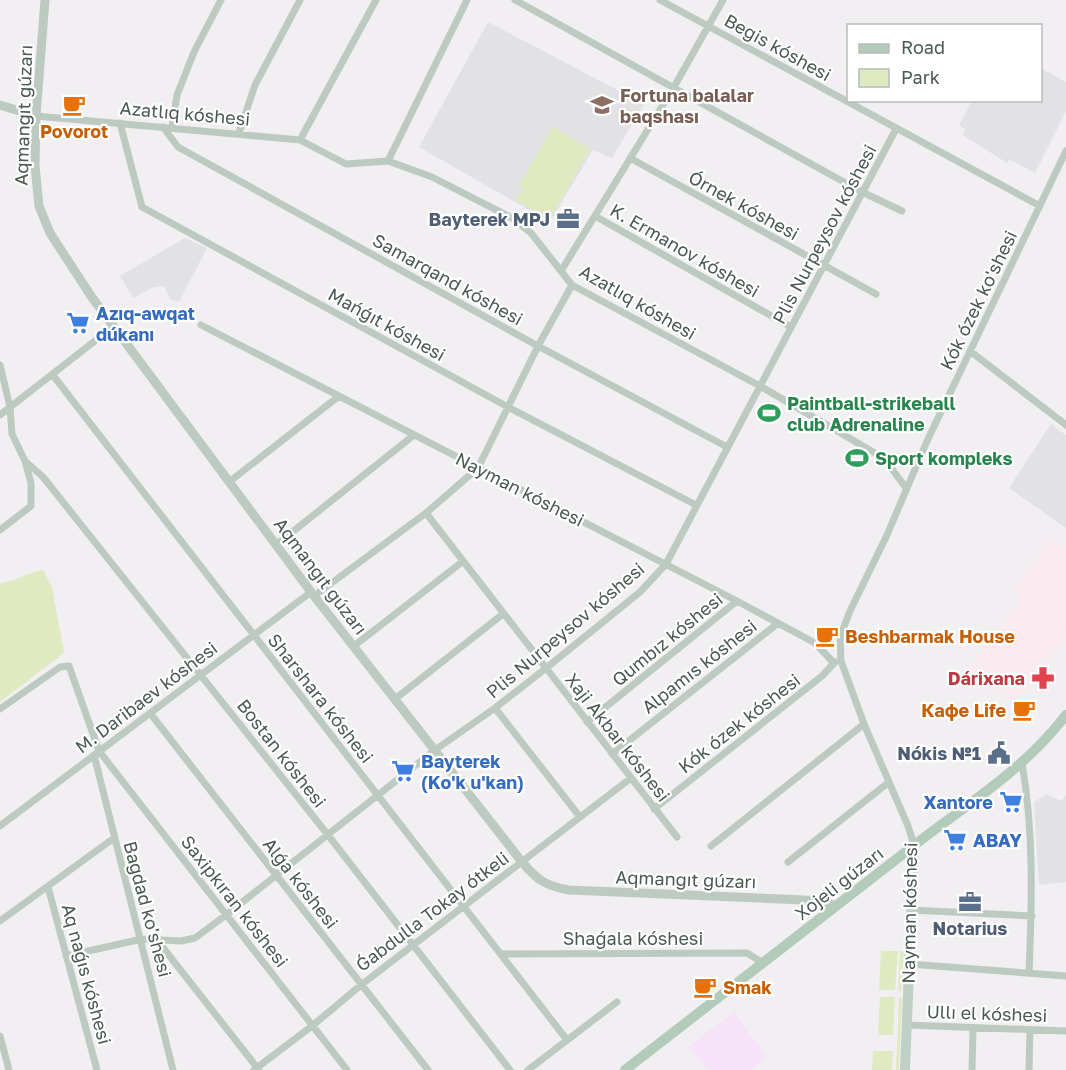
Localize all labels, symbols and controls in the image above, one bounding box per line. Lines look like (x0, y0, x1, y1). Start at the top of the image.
street label: Begis kóshesi (721, 9, 835, 85)
legend (847, 24, 1042, 102)
text: Road (901, 36, 945, 58)
street label: Aqmangıt gúzarı (10, 44, 36, 186)
text: Park (901, 66, 940, 88)
place label: Fortuna balalar baqshası (620, 84, 754, 127)
cafe icon: Povorot (61, 92, 87, 118)
school or university icon: Fortuna balalar baqshası (589, 92, 615, 118)
street label: Azatlıq kóshesi (119, 96, 251, 130)
place label: Povorot (40, 120, 108, 142)
street label: Plis Nurpeysov kóshesi (767, 141, 881, 327)
street label: Órnek kóshesi (685, 166, 803, 244)
street label: K. Ermanov kóshesi (607, 198, 763, 302)
office icon: Bayterek MPJ (555, 206, 581, 232)
place label: Bayterek MPJ (429, 208, 550, 230)
street label: Kók ózek ko'shesi (935, 227, 1021, 373)
street label: Samarqand kóshesi (369, 229, 527, 329)
street label: Azatlıq kóshesi (576, 260, 700, 344)
street label: Mańǵıt kóshesi (325, 283, 449, 365)
place label: Azıq-awqat dúkanı (96, 302, 195, 345)
supermarket icon: Azıq-awqat dúkanı (65, 310, 91, 336)
place label: Paintball-strikeball club Adrenaline (787, 392, 955, 435)
sports icon: Paintball-strikeball club Adrenaline (756, 400, 782, 426)
sports icon: Sport kompleks (844, 445, 870, 471)
street label: Nayman kóshesi (452, 447, 588, 531)
place label: Sport kompleks (875, 447, 1013, 469)
street label: Aqmangıt gúzarı (270, 513, 372, 639)
street label: Plis Nurpeysov kóshesi (481, 557, 649, 703)
street label: Qumbız kóshesi (607, 588, 727, 690)
street label: Alpamıs kóshesi (637, 614, 761, 718)
cafe icon: Beshbarmak House (814, 623, 840, 649)
place label: Beshbarmak House (845, 625, 1015, 647)
street label: Sharshara kóshesi (264, 629, 378, 767)
street label: M. Daribaev kóshesi (71, 636, 221, 758)
pharmacy icon: Dárixana (1030, 665, 1056, 691)
place label: Dárixana (948, 667, 1025, 689)
street label: Xaji Akbar kóshesi (561, 668, 675, 806)
street label: Kók ózek kóshesi (674, 669, 804, 777)
street label: Bostan kóshesi (233, 694, 331, 812)
cafe icon: Кафе Life (1011, 697, 1037, 723)
place label: Кафе Life (921, 699, 1006, 721)
public building icon: Nókis №1 (986, 740, 1012, 766)
place label: Nókis №1 (897, 742, 981, 764)
place label: Bayterek (Ko'k u'kan) (421, 750, 524, 793)
supermarket icon: Bayterek (Ko'k u'kan) (390, 758, 416, 784)
supermarket icon: Xantore (998, 789, 1024, 815)
place label: Xantore (924, 791, 993, 813)
supermarket icon: ABAY (942, 827, 968, 853)
place label: ABAY (973, 829, 1022, 851)
street label: Saxipkıran kóshesi (177, 831, 293, 971)
street label: Alǵa kóshesi (259, 833, 343, 933)
street label: Bagdad ko'shesi (119, 839, 177, 979)
street label: Xojeli gúzarı (791, 842, 887, 924)
street label: Nayman kóshesi (897, 842, 921, 984)
street label: Ǵabdulla Tokay ótkeli (351, 846, 513, 976)
street label: Aqmangıt gúzarı (615, 866, 757, 892)
office icon: Notarius (957, 889, 983, 915)
street label: Aq naǵıs kóshesi (58, 901, 116, 1047)
place label: Notarius (933, 917, 1007, 939)
street label: Shaǵala kóshesi (563, 927, 703, 949)
cafe icon: Smak (692, 974, 718, 1000)
place label: Smak (723, 976, 772, 998)
street label: Ullı el kóshesi (926, 1000, 1048, 1026)

